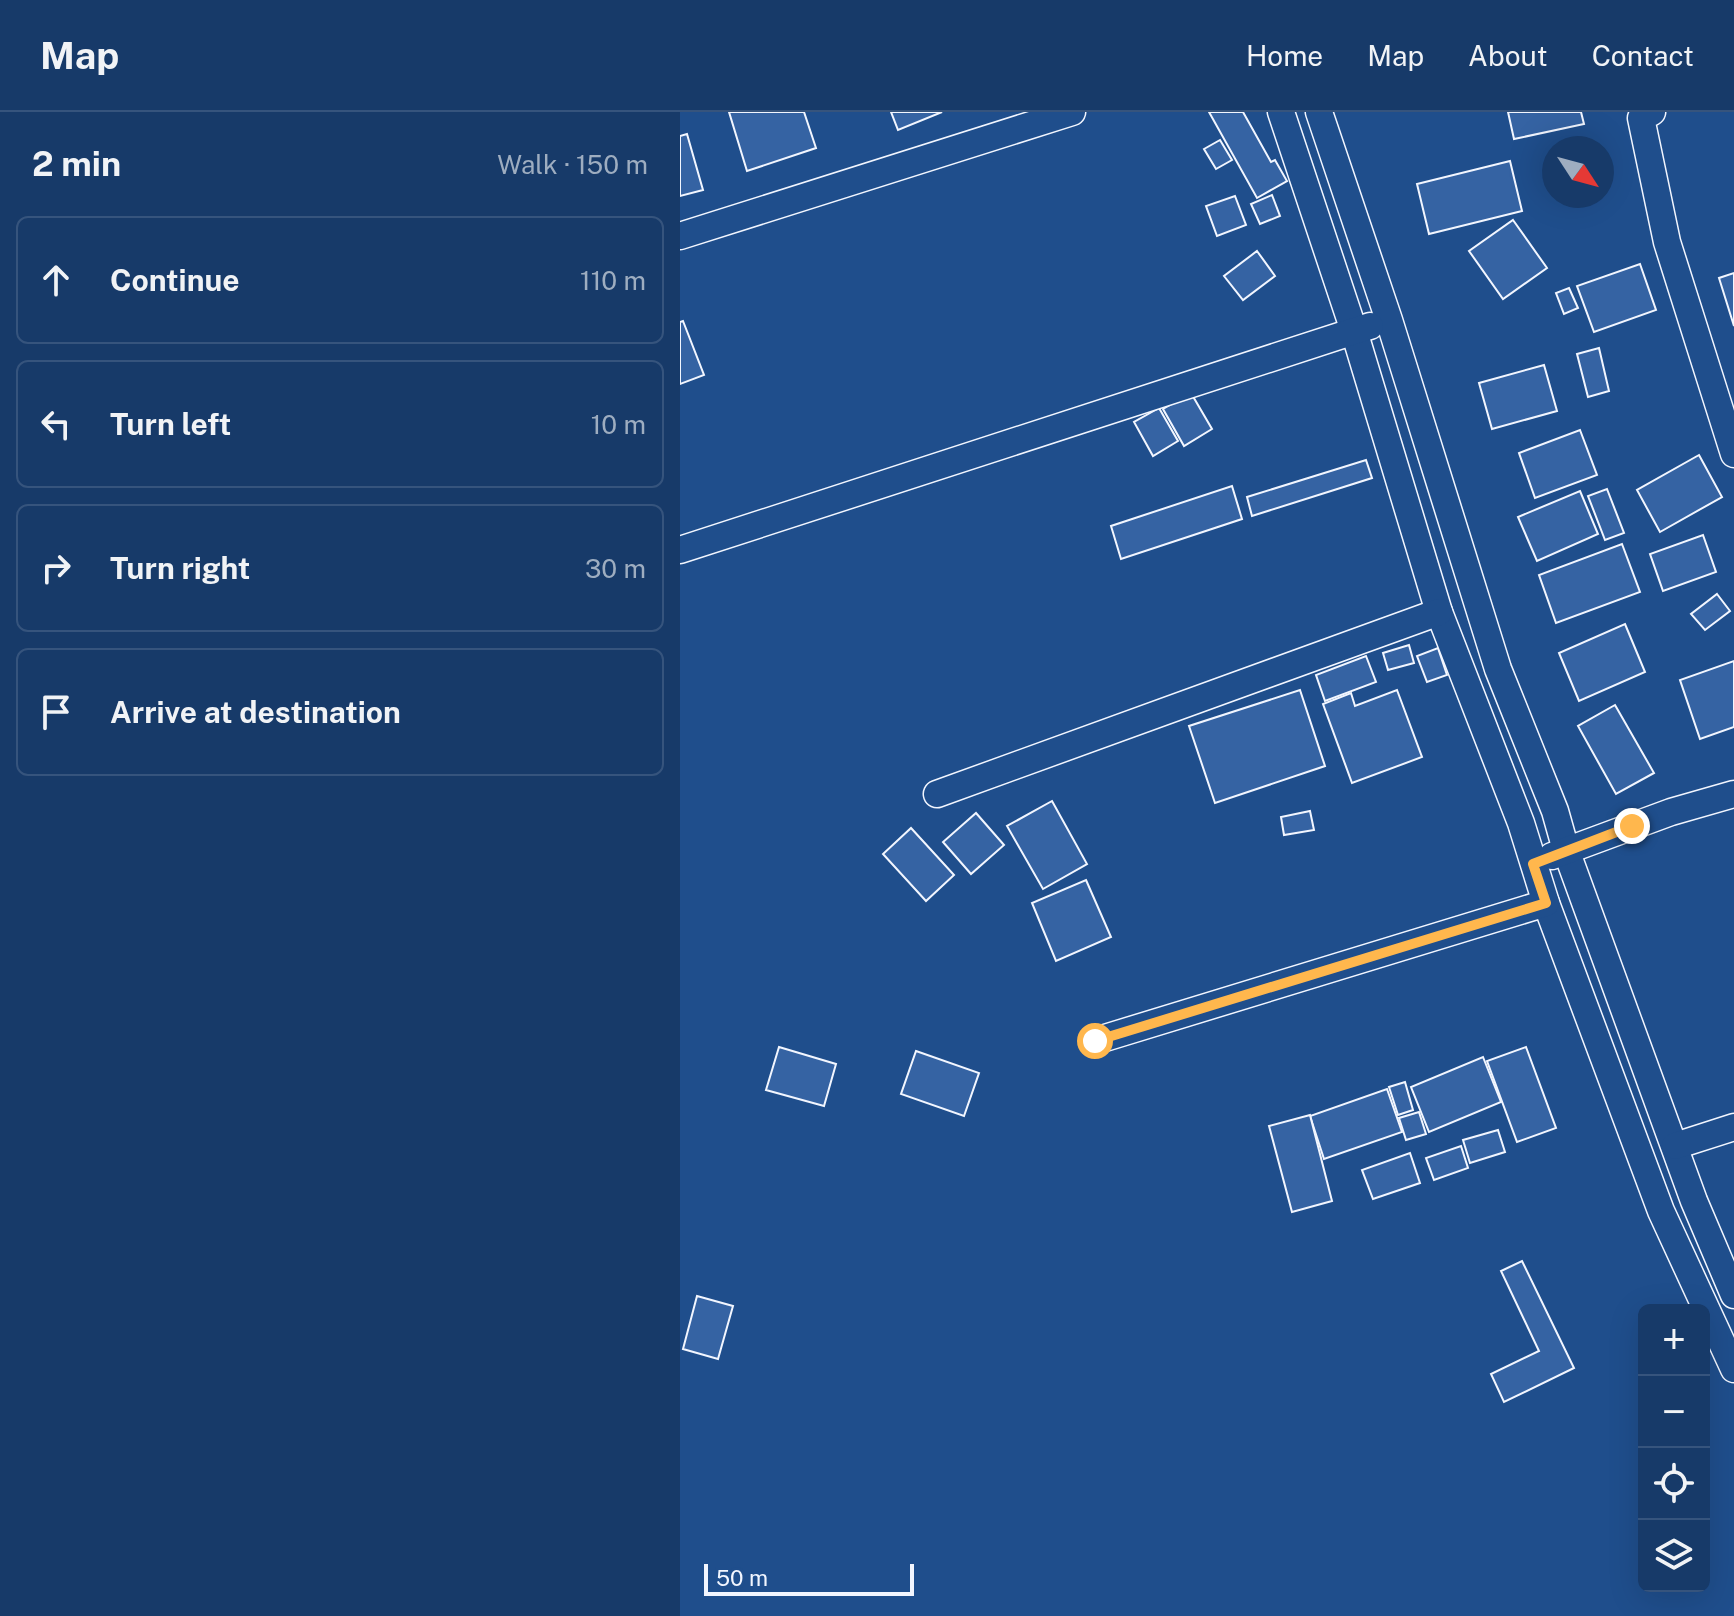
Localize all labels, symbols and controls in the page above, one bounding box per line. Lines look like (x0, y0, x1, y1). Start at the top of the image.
text: Map (40, 33, 119, 78)
text: Home (1246, 39, 1323, 72)
text: Map (1367, 39, 1424, 72)
text: About (1468, 39, 1548, 72)
text: Contact (1592, 39, 1694, 72)
north arrow (1542, 136, 1614, 208)
text: 2 min (32, 144, 121, 184)
text: Walk · 150 m (497, 149, 648, 180)
icon: ahead (34, 258, 78, 302)
text: Continue (110, 262, 240, 298)
text: 110 m (580, 265, 646, 296)
icon: left (34, 402, 78, 446)
text: Turn left (110, 406, 231, 442)
text: 10 m (591, 409, 646, 440)
icon: right (34, 546, 78, 590)
text: Turn right (110, 550, 250, 586)
text: 30 m (585, 553, 646, 584)
icon: arrive (34, 690, 78, 734)
text: Arrive at destination (110, 694, 401, 730)
route end (1614, 808, 1650, 844)
route start (1077, 1023, 1113, 1059)
map controls (1638, 1304, 1710, 1592)
button: + (1638, 1304, 1710, 1376)
button: − (1638, 1376, 1710, 1448)
button: locate (1638, 1448, 1710, 1520)
button: layers (1638, 1520, 1710, 1592)
scale bar (704, 1560, 914, 1596)
text: 50 m (716, 1565, 768, 1591)

